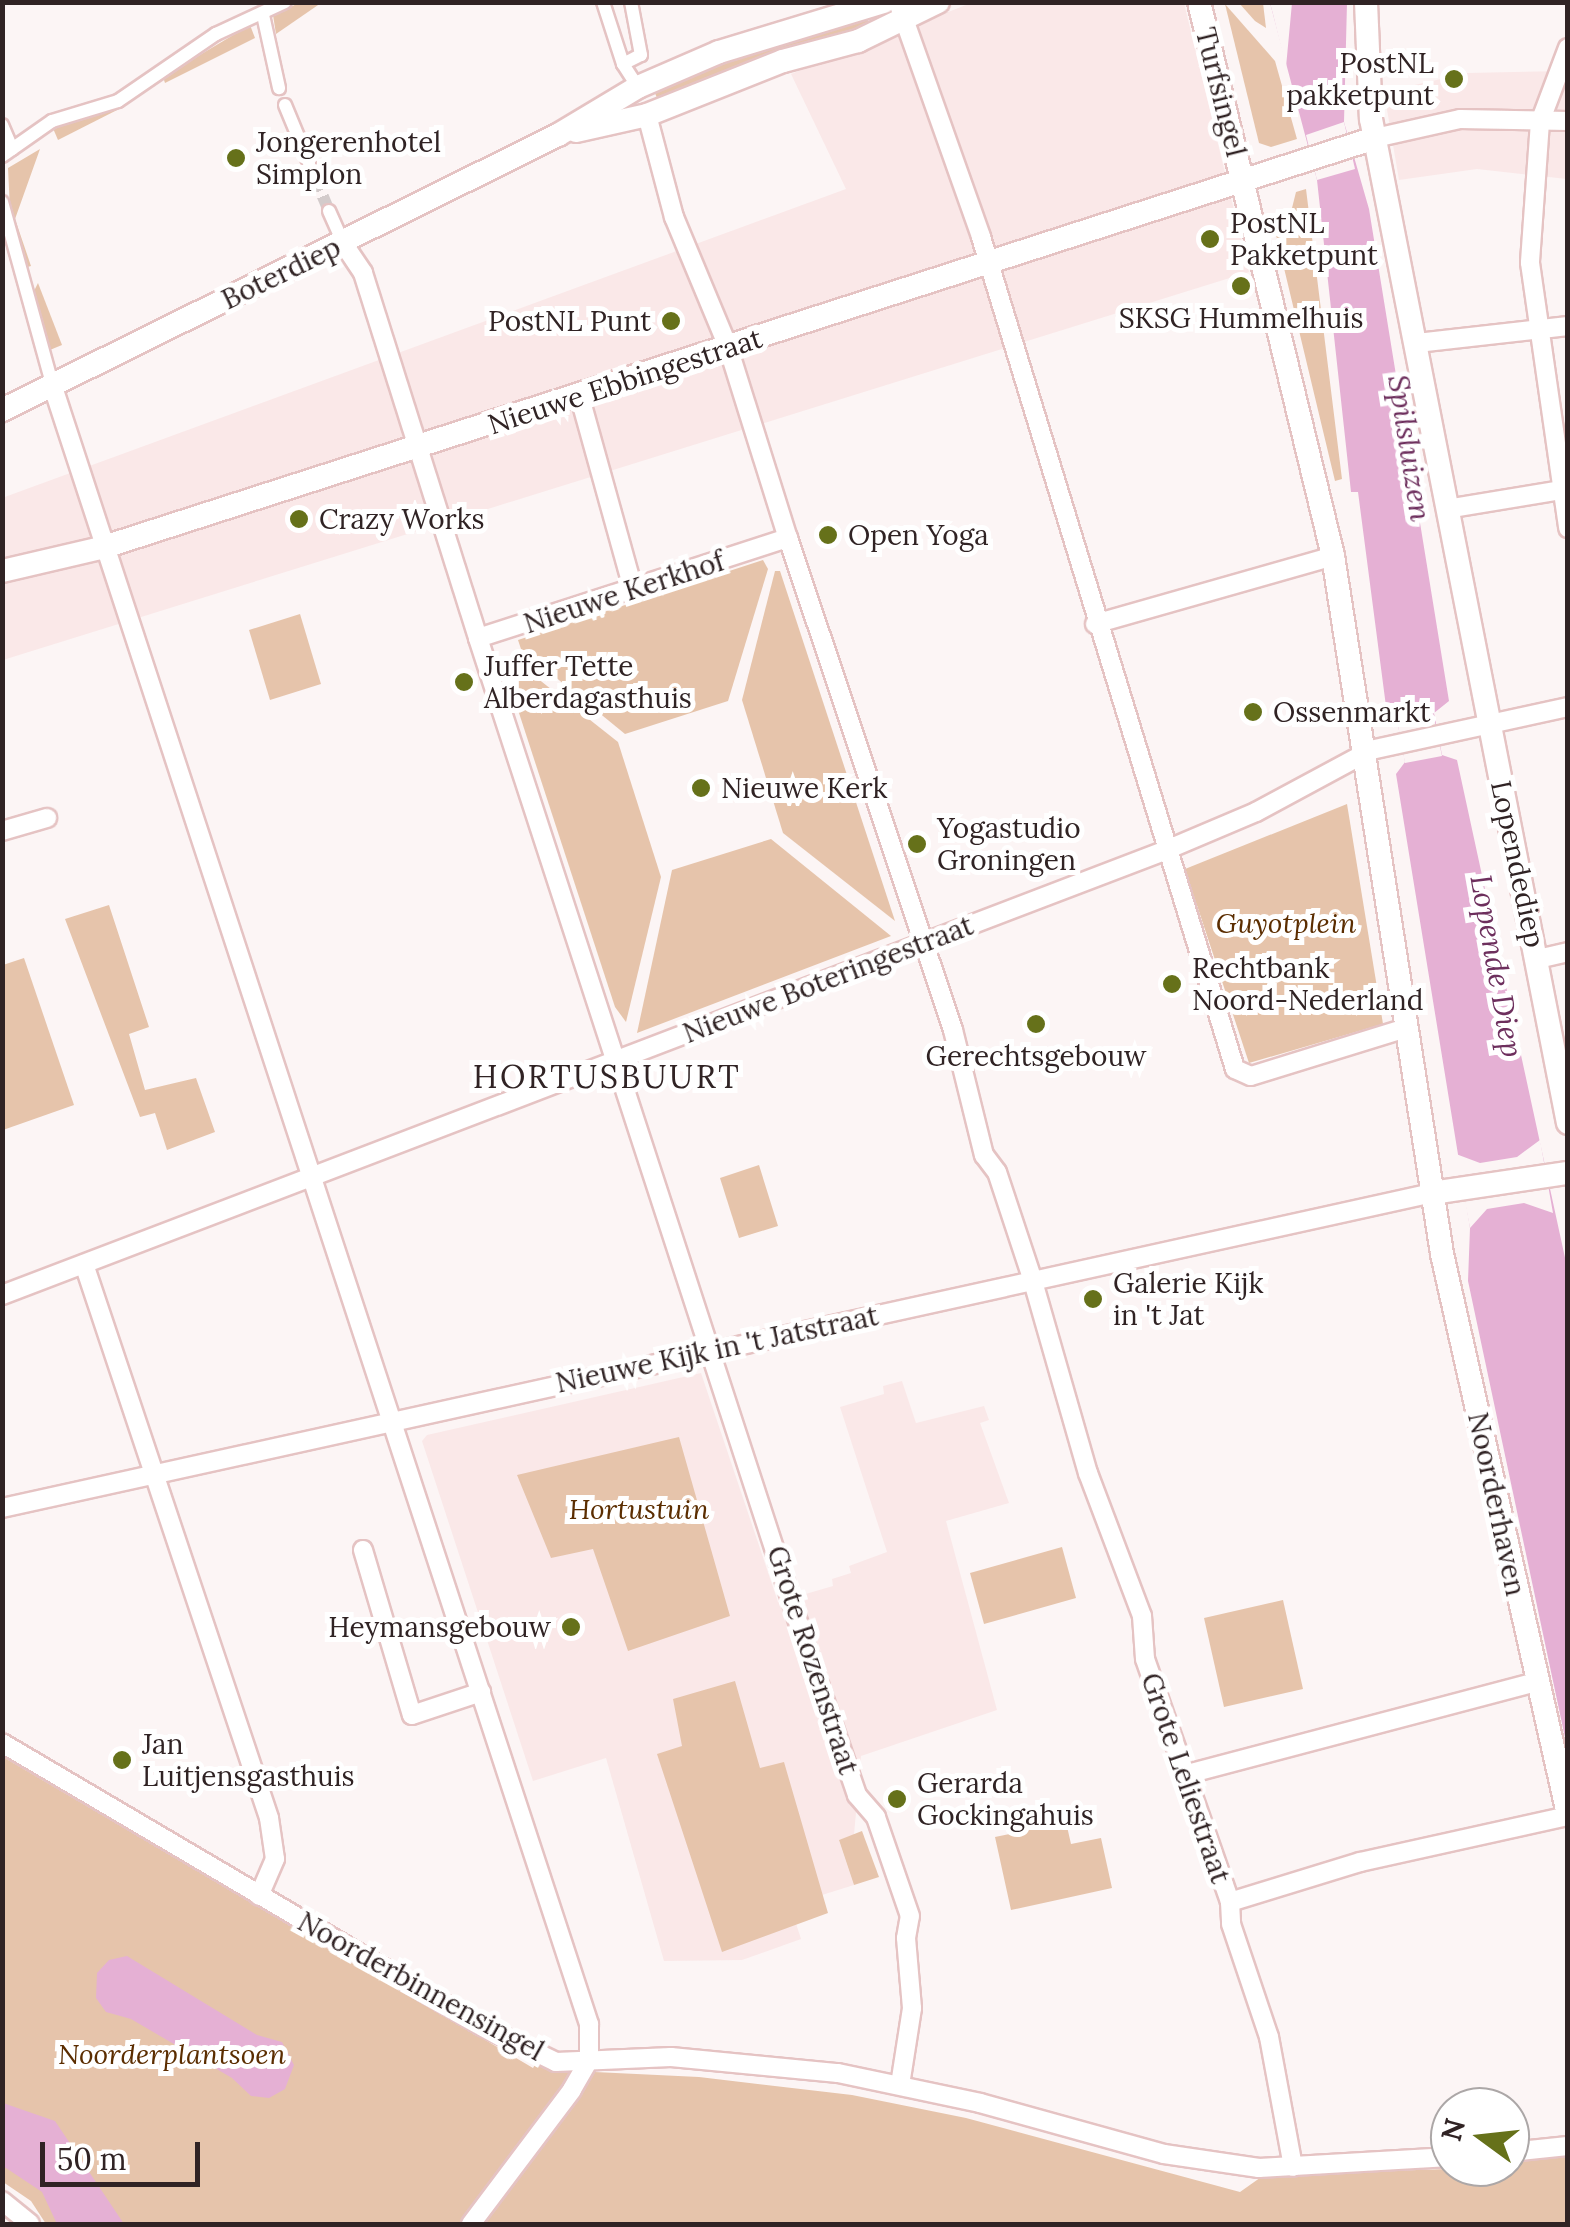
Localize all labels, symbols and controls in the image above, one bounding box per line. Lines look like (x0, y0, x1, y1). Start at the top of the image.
street label: Turfsingel (1189, 24, 1253, 160)
place label: PostNL pakketpunt (1286, 46, 1434, 112)
marker: PostNL pakketpunt (1443, 68, 1465, 90)
place label: Jongerenhotel Simplon (256, 125, 441, 191)
marker: Jongerenhotel Simplon (225, 147, 247, 169)
place label: PostNL Pakketpunt (1230, 206, 1378, 272)
marker: PostNL Pakketpunt (1199, 228, 1221, 250)
street label: Boterdiep (216, 230, 346, 316)
marker: SKSG Hummelhuis (1230, 275, 1252, 297)
place label: SKSG Hummelhuis (1119, 301, 1363, 335)
place label: PostNL Punt (488, 304, 651, 338)
marker: PostNL Punt (660, 310, 682, 332)
street label: Nieuwe Ebbingestraat (484, 321, 766, 441)
water label: Spilsluizen (1381, 372, 1439, 524)
place label: Crazy Works (319, 502, 485, 536)
marker: Crazy Works (288, 508, 310, 530)
place label: Open Yoga (848, 518, 989, 552)
marker: Open Yoga (817, 524, 839, 546)
street label: Nieuwe Kerkhof (519, 544, 729, 640)
place label: Juffer Tette Alberdagasthuis (484, 649, 692, 715)
marker: Juffer Tette Alberdagasthuis (453, 671, 475, 693)
place label: Ossenmarkt (1273, 695, 1431, 729)
marker: Ossenmarkt (1242, 701, 1264, 723)
place label: Nieuwe Kerk (721, 771, 887, 805)
marker: Nieuwe Kerk (690, 777, 712, 799)
street label: Lopendediep (1484, 777, 1552, 951)
place label: Yogastudio Groningen (937, 811, 1081, 877)
marker: Yogastudio Groningen (906, 833, 928, 855)
water label: Lopende Diep (1463, 872, 1531, 1060)
park label: Guyotplein (1216, 906, 1356, 940)
street label: Nieuwe Boteringestraat (678, 908, 978, 1050)
place label: Rechtbank Noord-Nederland (1192, 951, 1424, 1017)
marker: Rechtbank Noord-Nederland (1161, 973, 1183, 995)
marker: Gerechtsgebouw (1025, 1013, 1047, 1035)
place label: Gerechtsgebouw (926, 1039, 1146, 1073)
district label: HORTUSBUURT (473, 1058, 741, 1096)
place label: Galerie Kijk in 't Jat (1113, 1266, 1263, 1332)
marker: Galerie Kijk in 't Jat (1082, 1288, 1104, 1310)
street label: Nieuwe Kijk in 't Jatstraat (553, 1298, 881, 1400)
street label: Noorderhaven (1461, 1409, 1533, 1599)
park label: Hortustuin (569, 1492, 709, 1526)
street label: Grote Rozenstraat (760, 1541, 866, 1779)
place label: Heymansgebouw (328, 1610, 551, 1644)
marker: Heymansgebouw (560, 1616, 582, 1638)
street label: Grote Leliestraat (1134, 1668, 1238, 1888)
place label: Jan Luitjensgasthuis (142, 1727, 355, 1793)
marker: Jan Luitjensgasthuis (111, 1749, 133, 1771)
place label: Gerarda Gockingahuis (917, 1766, 1094, 1832)
marker: Gerarda Gockingahuis (886, 1788, 908, 1810)
street label: Noorderbinnensingel (292, 1904, 550, 2068)
park label: Noorderplantsoen (58, 2037, 286, 2071)
north arrow (1430, 2087, 1530, 2187)
text: N (1433, 2115, 1473, 2145)
scale bar (45, 2122, 205, 2184)
text: 50 m (57, 2140, 127, 2178)

